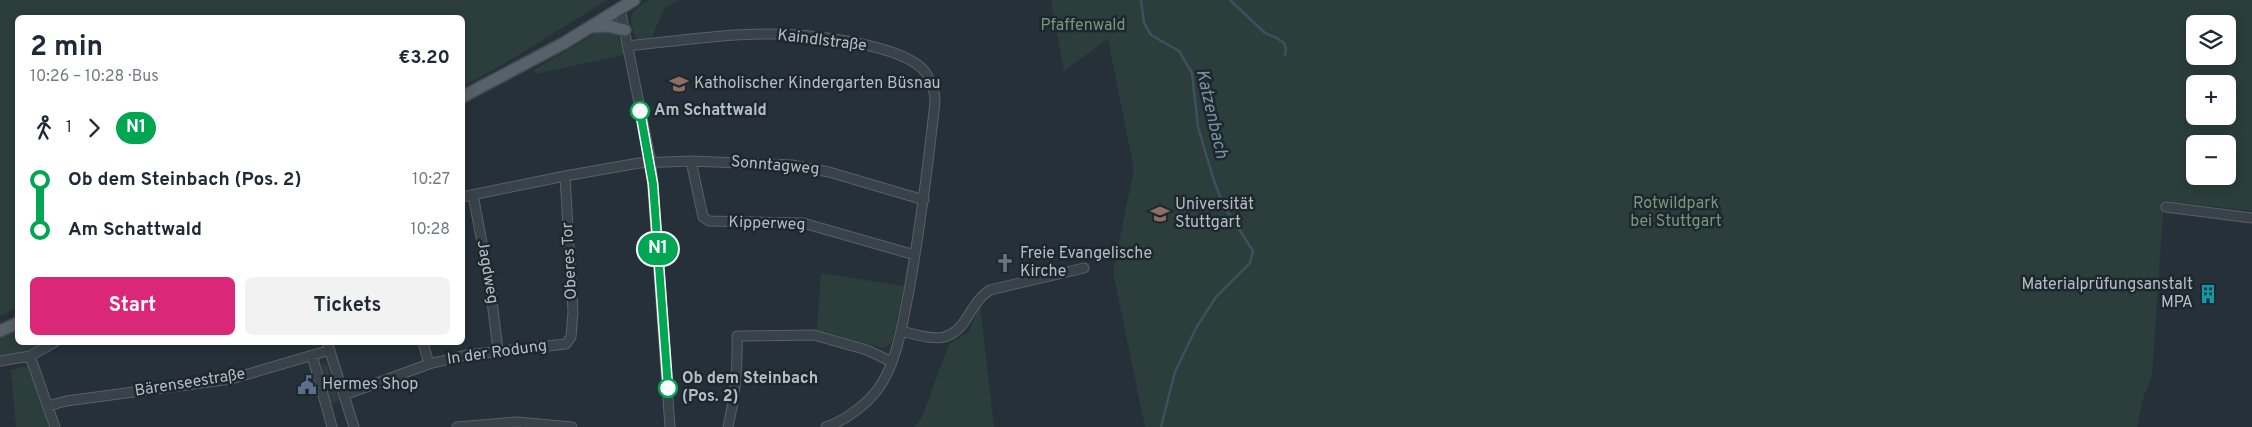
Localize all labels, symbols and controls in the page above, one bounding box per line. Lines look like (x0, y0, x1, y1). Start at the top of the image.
map controls (2186, 15, 2236, 185)
button: layers (2186, 15, 2236, 65)
park label: Pfaffenwald (1040, 16, 1126, 36)
street label: Kaindlstraße (776, 26, 868, 56)
text: 2 min (30, 30, 103, 66)
text: €3.20 (398, 46, 450, 70)
text: 10:26 – 10:28 · Bus (30, 67, 159, 87)
water label: Katzenbach (1190, 67, 1232, 161)
school or university icon: Katholischer Kindergarten Büsnau (668, 73, 690, 95)
place label: Katholischer Kindergarten Büsnau (694, 74, 941, 94)
button: + (2186, 75, 2236, 125)
marker: Am Schattwald (630, 101, 650, 121)
place label: Am Schattwald (654, 101, 767, 121)
icon: walk (30, 114, 58, 142)
icon: forward (80, 114, 108, 142)
text: N1 (126, 116, 146, 139)
text: 1 (66, 118, 72, 138)
button: − (2186, 135, 2236, 185)
street label: Sonntagweg (730, 152, 820, 180)
text: Ob dem Steinbach (Pos. 2) (68, 168, 301, 192)
text: 10:27 (412, 170, 450, 190)
park label: Rotwildpark bei Stuttgart (1630, 194, 1722, 232)
place label: Universität Stuttgart (1175, 195, 1254, 233)
school or university icon: Universität Stuttgart (1149, 203, 1171, 225)
street label: Kipperweg (728, 213, 806, 235)
text: Am Schattwald (68, 218, 202, 242)
text: 10:28 (411, 220, 450, 240)
street label: Oberes Tor (558, 222, 582, 300)
line badge: N1 (636, 233, 680, 265)
text: N1 (648, 237, 668, 260)
street label: Jagdweg (472, 239, 502, 305)
place label: Freie Evangelische Kirche (1020, 244, 1152, 282)
church icon: Freie Evangelische Kirche (994, 252, 1016, 274)
place label: Materialprüfungsanstalt MPA (2022, 275, 2193, 313)
button: Start (30, 277, 235, 335)
button: Tickets (245, 277, 450, 335)
building icon: Materialprüfungsanstalt MPA (2197, 283, 2219, 305)
street label: In der Rodung (446, 336, 548, 370)
street label: Bärenseestraße (133, 364, 247, 402)
place label: Ob dem Steinbach (Pos. 2) (682, 369, 818, 407)
public building icon: Hermes Shop (296, 374, 318, 396)
place label: Hermes Shop (322, 375, 418, 395)
marker: Ob dem Steinbach (Pos. 2) (658, 378, 678, 398)

